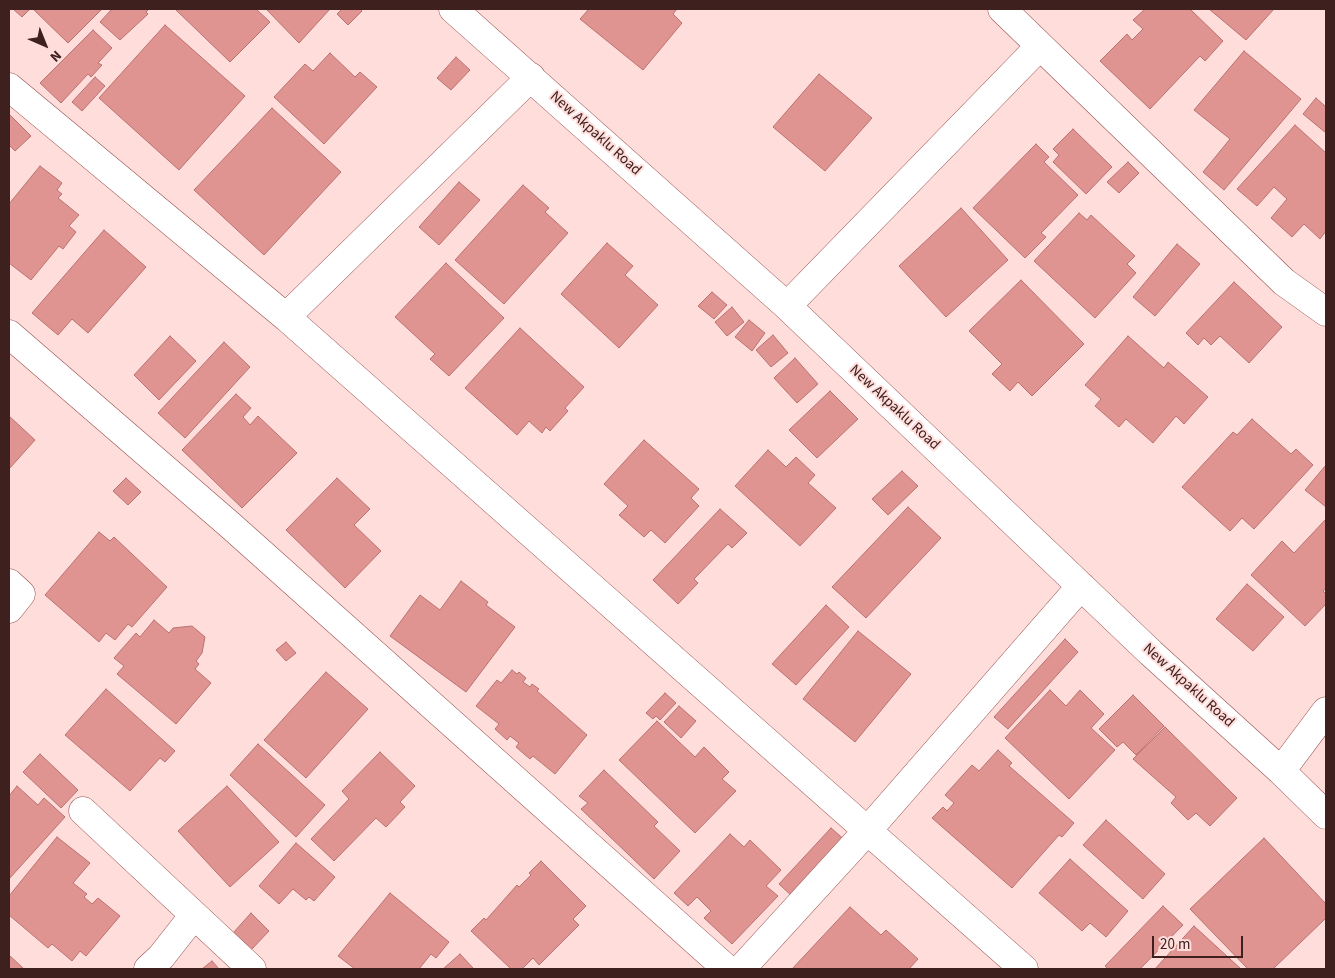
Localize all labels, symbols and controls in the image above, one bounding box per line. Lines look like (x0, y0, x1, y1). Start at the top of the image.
north arrow (20, 20, 70, 70)
text: N (45, 45, 66, 66)
street label: New Akpaklu Road (546, 88, 644, 180)
street label: New Akpaklu Road (845, 362, 943, 454)
street label: New Akpaklu Road (1139, 640, 1237, 732)
scale bar (1155, 926, 1246, 958)
text: 20 m (1160, 934, 1190, 955)

